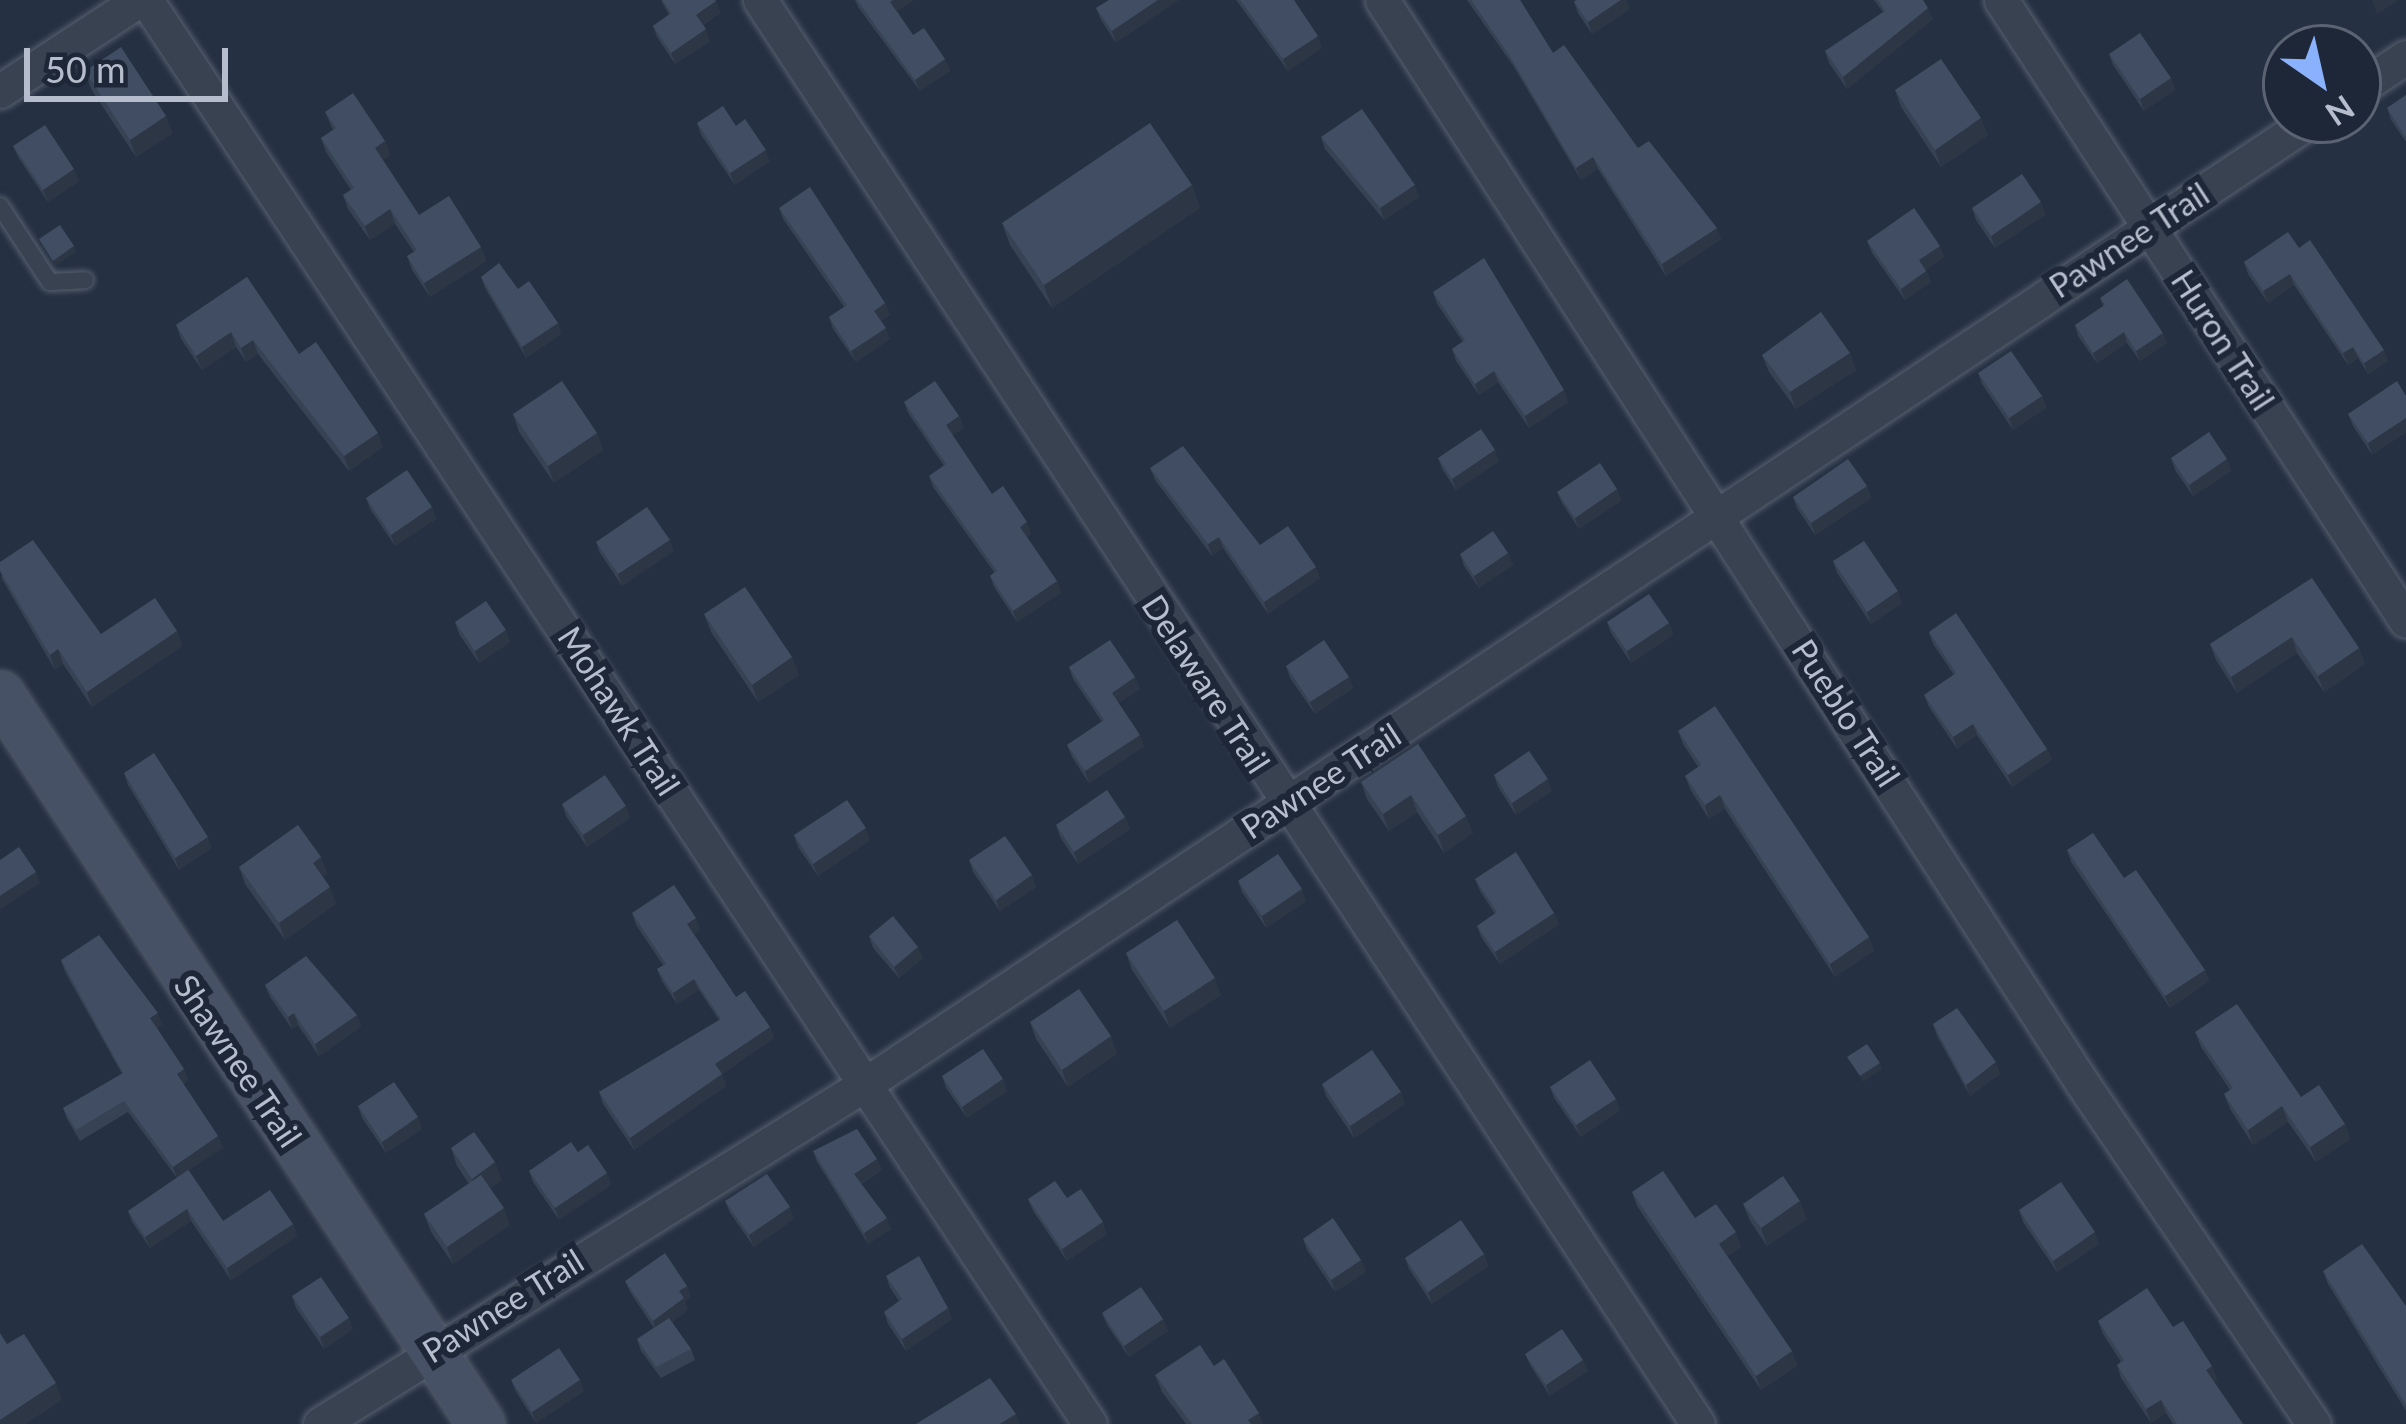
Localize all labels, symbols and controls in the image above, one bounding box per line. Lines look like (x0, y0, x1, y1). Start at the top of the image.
scale bar (30, 24, 234, 98)
north arrow (2262, 24, 2382, 144)
text: 50 m (45, 47, 126, 91)
text: N (2319, 88, 2362, 135)
street label: Pawnee Trail (2042, 174, 2216, 306)
street label: Huron Trail (2163, 262, 2283, 418)
street label: Delaware Trail (1133, 587, 1279, 781)
street label: Mohawk Trail (549, 619, 689, 803)
street label: Pueblo Trail (1783, 632, 1909, 794)
street label: Pawnee Trail (1234, 715, 1408, 847)
street label: Shawnee Trail (166, 967, 310, 1155)
street label: Pawnee Trail (415, 1241, 591, 1371)

